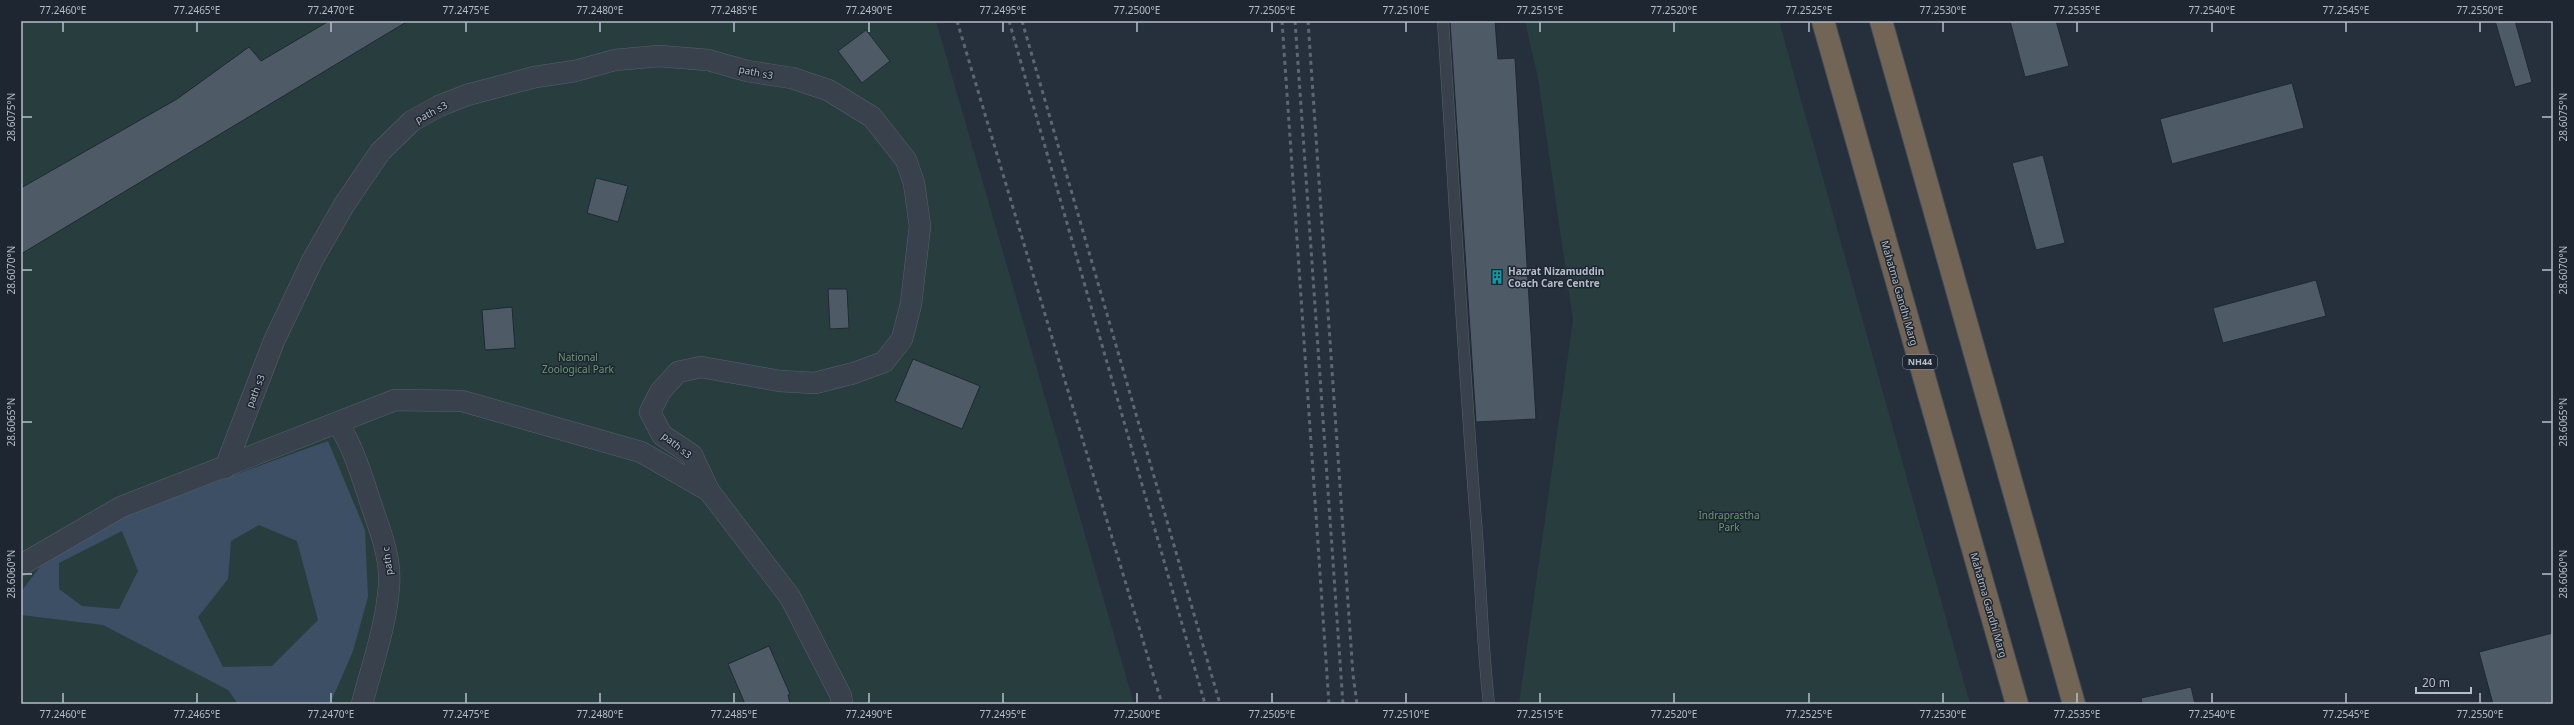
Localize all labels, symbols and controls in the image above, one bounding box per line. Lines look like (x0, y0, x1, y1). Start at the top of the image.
text: 77.2460°E (40, 3, 86, 17)
text: 77.2465°E (174, 3, 220, 17)
text: 77.2470°E (308, 3, 354, 17)
text: 77.2475°E (443, 3, 489, 17)
text: 77.2480°E (577, 3, 623, 17)
text: 77.2485°E (711, 3, 757, 17)
text: 77.2490°E (846, 3, 892, 17)
text: 77.2495°E (980, 3, 1026, 17)
text: 77.2500°E (1114, 3, 1160, 17)
text: 77.2505°E (1249, 3, 1295, 17)
text: 77.2510°E (1383, 3, 1429, 17)
text: 77.2515°E (1517, 3, 1563, 17)
text: 77.2520°E (1651, 3, 1697, 17)
text: 77.2525°E (1786, 3, 1832, 17)
text: 77.2530°E (1920, 3, 1966, 17)
text: 77.2535°E (2054, 3, 2100, 17)
text: 77.2540°E (2189, 3, 2235, 17)
text: 77.2545°E (2323, 3, 2369, 17)
text: 77.2550°E (2457, 3, 2503, 17)
street label: path s3 (738, 62, 775, 82)
text: 28.6075°N (4, 93, 18, 141)
text: 28.6075°N (2556, 93, 2570, 141)
street label: path s3 (412, 98, 450, 126)
street label: Mahatma Gandhi Marg (1878, 239, 1922, 347)
text: 28.6070°N (4, 246, 18, 294)
text: 28.6070°N (2556, 246, 2570, 294)
place label: Hazrat Nizamuddin Coach Care Centre (1508, 264, 1604, 290)
building icon: Hazrat Nizamuddin Coach Care Centre (1489, 269, 1505, 285)
park label: National Zoological Park (542, 350, 615, 376)
road number: NH44 (1903, 355, 1937, 369)
street label: path s3 (242, 372, 268, 410)
text: 28.6065°N (4, 398, 18, 446)
text: 28.6065°N (2556, 398, 2570, 446)
street label: path s3 (659, 429, 695, 462)
park label: Indraprastha Park (1698, 508, 1760, 534)
street label: path c (378, 546, 396, 576)
text: 28.6060°N (4, 550, 18, 598)
text: 28.6060°N (2556, 550, 2570, 598)
street label: Mahatma Gandhi Marg (1967, 551, 2011, 659)
scale bar (2416, 669, 2471, 695)
text: 20 m (2422, 674, 2450, 691)
text: 77.2460°E (40, 707, 86, 721)
text: 77.2465°E (174, 707, 220, 721)
text: 77.2470°E (308, 707, 354, 721)
text: 77.2475°E (443, 707, 489, 721)
text: 77.2480°E (577, 707, 623, 721)
text: 77.2485°E (711, 707, 757, 721)
text: 77.2490°E (846, 707, 892, 721)
text: 77.2495°E (980, 707, 1026, 721)
text: 77.2500°E (1114, 707, 1160, 721)
text: 77.2505°E (1249, 707, 1295, 721)
text: 77.2510°E (1383, 707, 1429, 721)
text: 77.2515°E (1517, 707, 1563, 721)
text: 77.2520°E (1651, 707, 1697, 721)
text: 77.2525°E (1786, 707, 1832, 721)
text: 77.2530°E (1920, 707, 1966, 721)
text: 77.2535°E (2054, 707, 2100, 721)
text: 77.2540°E (2189, 707, 2235, 721)
text: 77.2545°E (2323, 707, 2369, 721)
text: 77.2550°E (2457, 707, 2503, 721)

